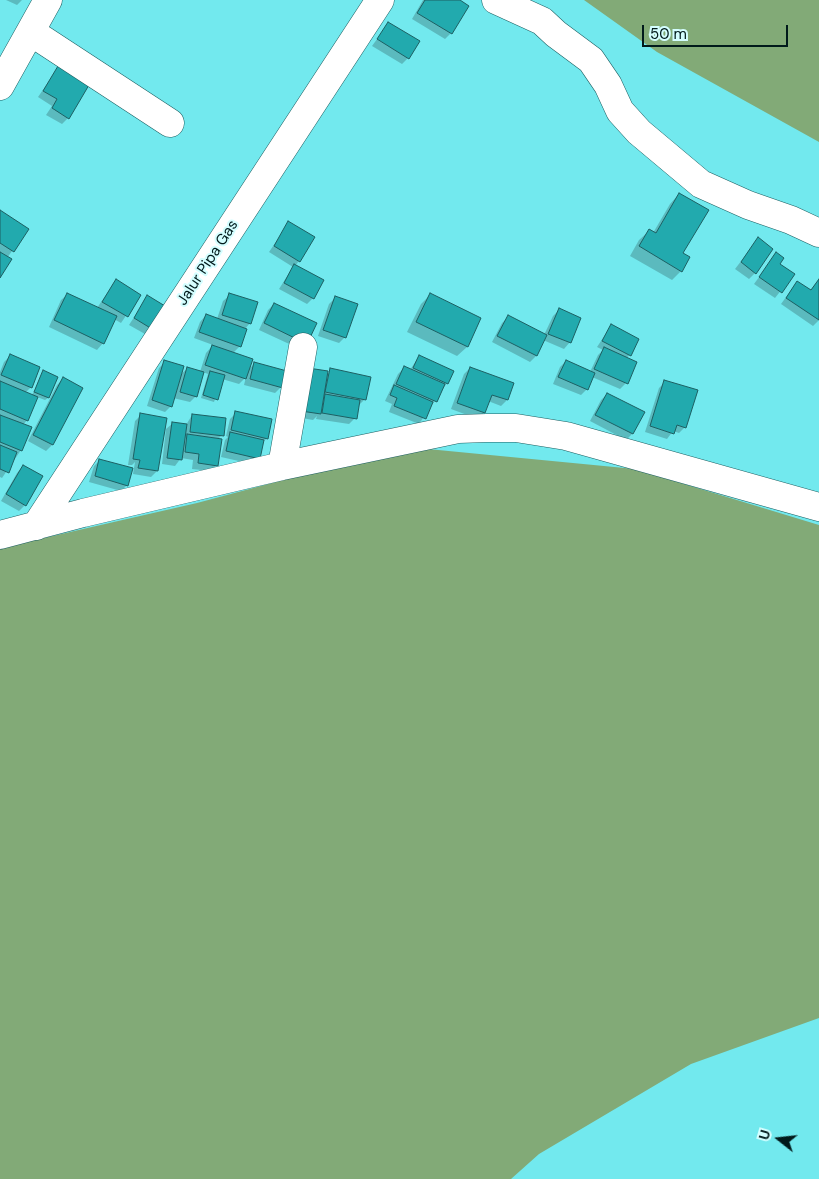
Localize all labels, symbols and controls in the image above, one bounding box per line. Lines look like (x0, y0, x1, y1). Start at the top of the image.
scale bar (644, 15, 790, 47)
text: 50 m (650, 24, 687, 44)
street label: Jalur Pipa Gas (174, 217, 242, 309)
north arrow (754, 1114, 804, 1164)
text: U (755, 1128, 775, 1142)

